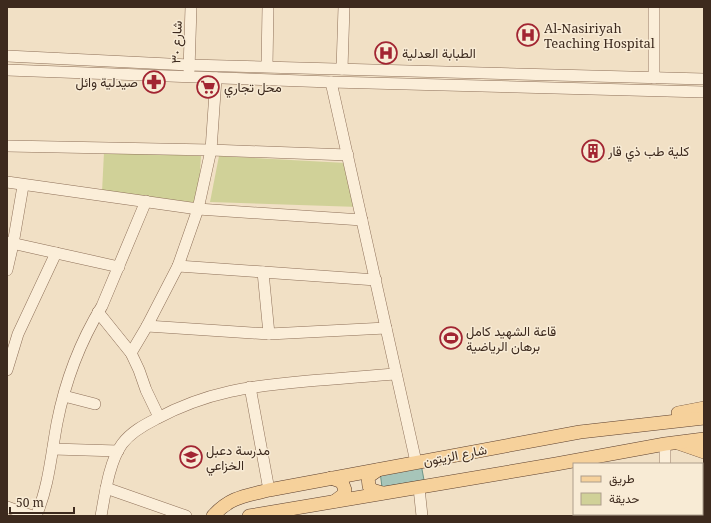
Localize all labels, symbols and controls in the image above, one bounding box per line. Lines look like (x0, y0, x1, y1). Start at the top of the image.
place label: Al-Nasiriyah Teaching Hospital (544, 19, 655, 52)
street label: شارع ٣٠ (166, 20, 187, 64)
hospital icon: Al-Nasiriyah Teaching Hospital (515, 22, 541, 48)
hospital icon: الطبابة العدلية (373, 40, 399, 66)
place label: الطبابة العدلية (402, 44, 476, 62)
pharmacy icon: صيدلية وائل (141, 69, 167, 95)
place label: صيدلية وائل (75, 73, 138, 91)
supermarket icon: محل تجاري (195, 74, 221, 100)
place label: محل تجاري (224, 78, 282, 98)
building icon: كلية طب ذي قار (580, 138, 606, 164)
place label: كلية طب ذي قار (607, 142, 689, 162)
place label: قاعة الشهيد كامل برهان الرياضية (466, 322, 556, 355)
sports icon: قاعة الشهيد كامل برهان الرياضية (438, 325, 464, 351)
street label: شارع الزيتون (422, 440, 489, 471)
place label: مدرسة دعبل الخزاعي (206, 441, 270, 476)
school or university icon: مدرسة دعبل الخزاعي (178, 444, 204, 470)
legend (573, 463, 703, 515)
text: طريق (609, 470, 635, 487)
scale bar (10, 489, 74, 515)
text: حديقة (609, 490, 639, 507)
text: 50 m (16, 494, 44, 511)

